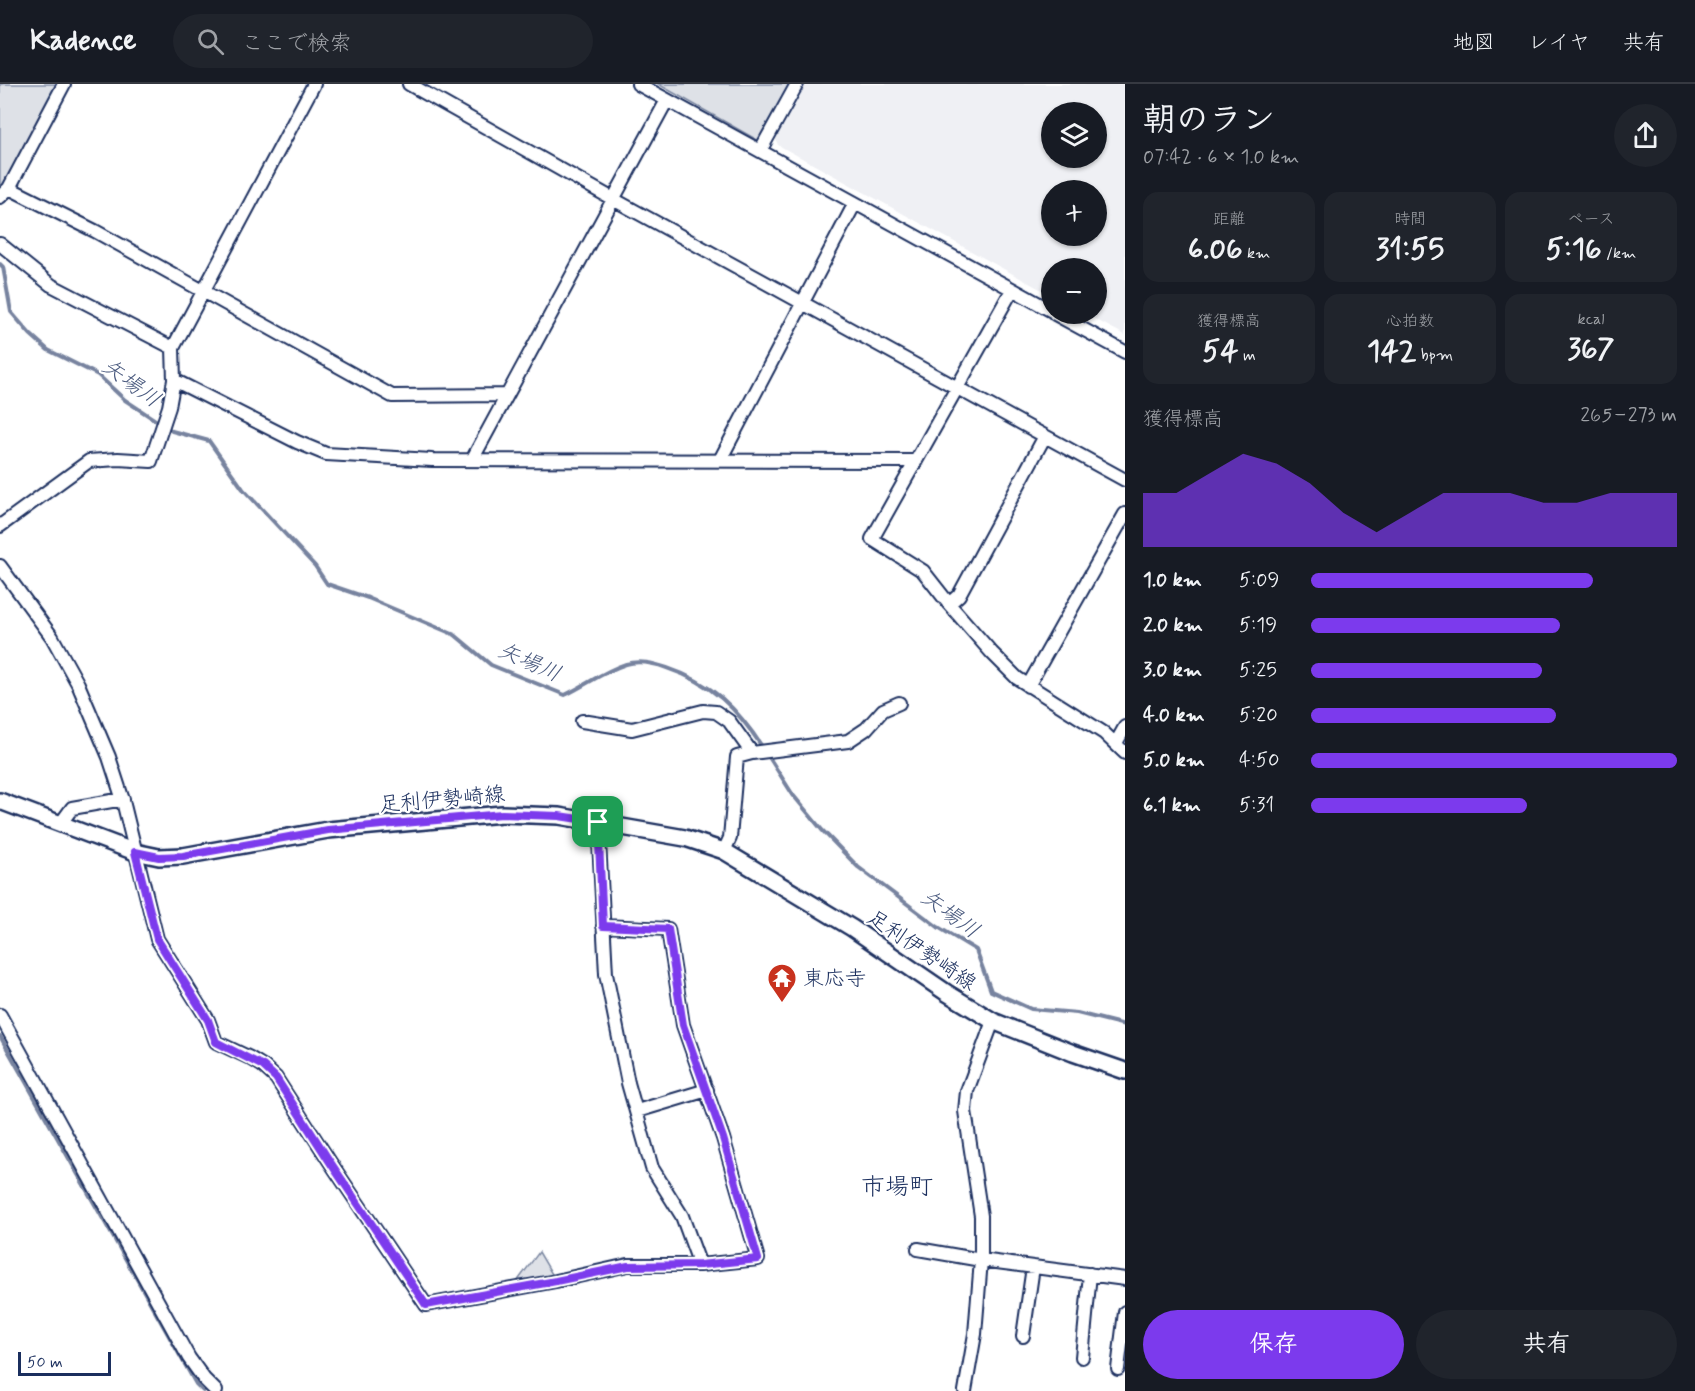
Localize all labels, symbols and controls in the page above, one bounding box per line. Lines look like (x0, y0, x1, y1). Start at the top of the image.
search box (173, 14, 593, 68)
text: Kadence (30, 23, 137, 60)
icon: search (194, 25, 227, 58)
text: 地図 (1453, 29, 1495, 57)
text: レイヤ (1528, 29, 1590, 57)
text: 共有 (1623, 29, 1665, 57)
text: ここで検索 (242, 30, 352, 58)
text: 朝のラン (1143, 99, 1275, 143)
map controls (1041, 102, 1107, 324)
button: layers (1041, 102, 1107, 168)
button: share (1614, 104, 1677, 167)
text: 07:42 · 6 × 1.0 km (1143, 144, 1299, 171)
button: + (1041, 180, 1107, 246)
text: 距離 (1213, 209, 1245, 230)
text: 時間 (1394, 209, 1426, 230)
text: ペース (1567, 209, 1615, 230)
text: 6.06 (1188, 230, 1243, 269)
text: 31:55 (1376, 230, 1444, 269)
text: 5:16 (1546, 230, 1602, 269)
text: km (1243, 243, 1270, 264)
text: /km (1602, 243, 1636, 264)
button: − (1041, 258, 1107, 324)
text: kcal (1578, 309, 1604, 330)
text: 獲得標高 (1197, 311, 1261, 332)
text: 心拍数 (1386, 311, 1434, 332)
text: 367 (1568, 330, 1614, 369)
text: 54 (1202, 332, 1239, 371)
text: 142 (1367, 332, 1416, 371)
text: m (1239, 345, 1256, 366)
text: bpm (1416, 345, 1453, 366)
water label: 矢場川 (96, 353, 166, 414)
text: 265–273 m (1580, 402, 1677, 429)
text: 獲得標高 (1143, 406, 1223, 433)
text: 1.0 km (1143, 567, 1202, 594)
text: 5:09 (1239, 567, 1279, 594)
text: 2.0 km (1143, 612, 1203, 639)
text: 5:19 (1239, 612, 1277, 639)
water label: 矢場川 (493, 637, 565, 689)
text: 3.0 km (1143, 657, 1202, 684)
text: 5:25 (1239, 657, 1277, 684)
text: 4.0 km (1143, 702, 1205, 729)
text: 5:20 (1239, 702, 1278, 729)
text: 5.0 km (1143, 747, 1205, 774)
text: 4:50 (1239, 747, 1279, 774)
street label: 足利伊勢崎線 (378, 781, 506, 819)
text: 6.1 km (1143, 792, 1201, 819)
text: 5:31 (1239, 792, 1274, 819)
pin (572, 796, 623, 847)
icon: arrive (581, 805, 614, 838)
water label: 矢場川 (915, 884, 985, 945)
street label: 足利伊勢崎線 (861, 904, 981, 998)
temple icon: 東応寺 (766, 962, 798, 1004)
place label: 東応寺 (803, 965, 866, 993)
district label: 市場町 (861, 1172, 933, 1203)
button: 保存 (1143, 1310, 1404, 1379)
button: 共有 (1416, 1310, 1677, 1379)
scale bar (18, 1349, 111, 1376)
text: 50 m (27, 1352, 63, 1373)

